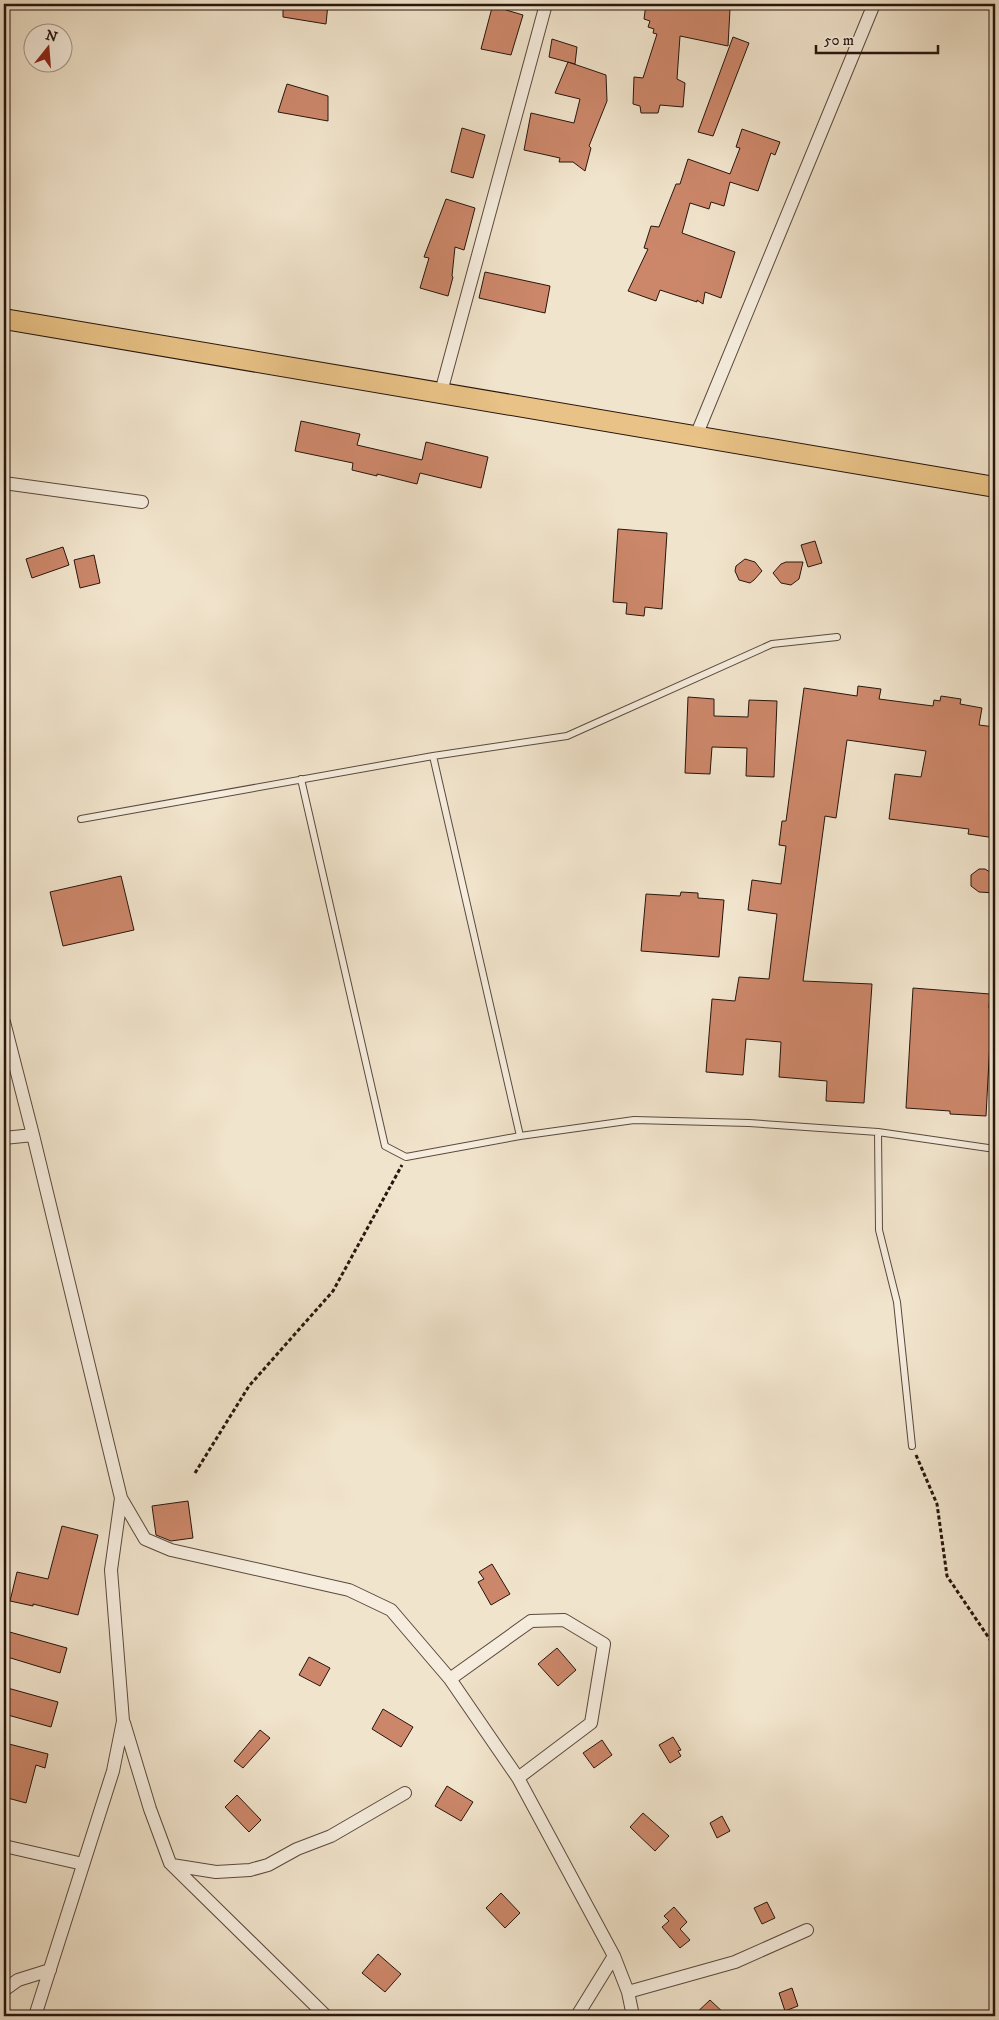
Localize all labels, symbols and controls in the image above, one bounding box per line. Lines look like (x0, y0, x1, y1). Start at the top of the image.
north arrow (22, 22, 72, 72)
scale bar (816, 22, 939, 54)
text: N (43, 26, 60, 47)
text: 50 m (824, 31, 854, 50)

